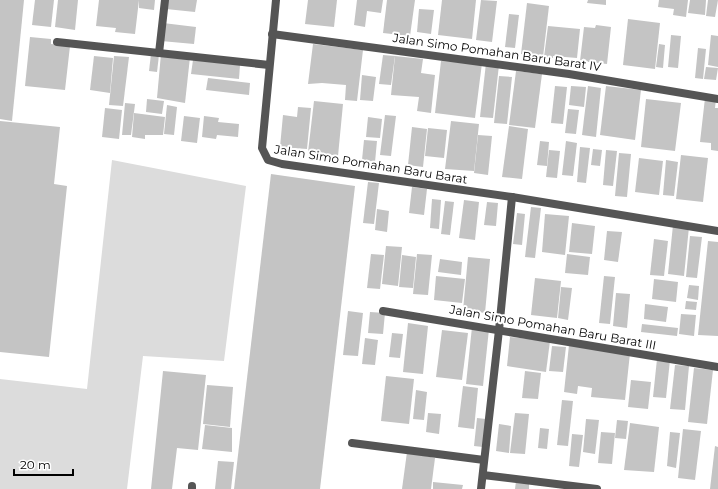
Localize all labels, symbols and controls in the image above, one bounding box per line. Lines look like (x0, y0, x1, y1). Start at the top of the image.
street label: Jalan Simo Pomahan Baru Barat IV (391, 30, 603, 74)
street label: Jalan Simo Pomahan Baru Barat (272, 141, 469, 187)
street label: Jalan Simo Pomahan Baru Barat III (448, 301, 657, 353)
scale bar (14, 451, 73, 477)
text: 20 m (20, 457, 51, 472)

